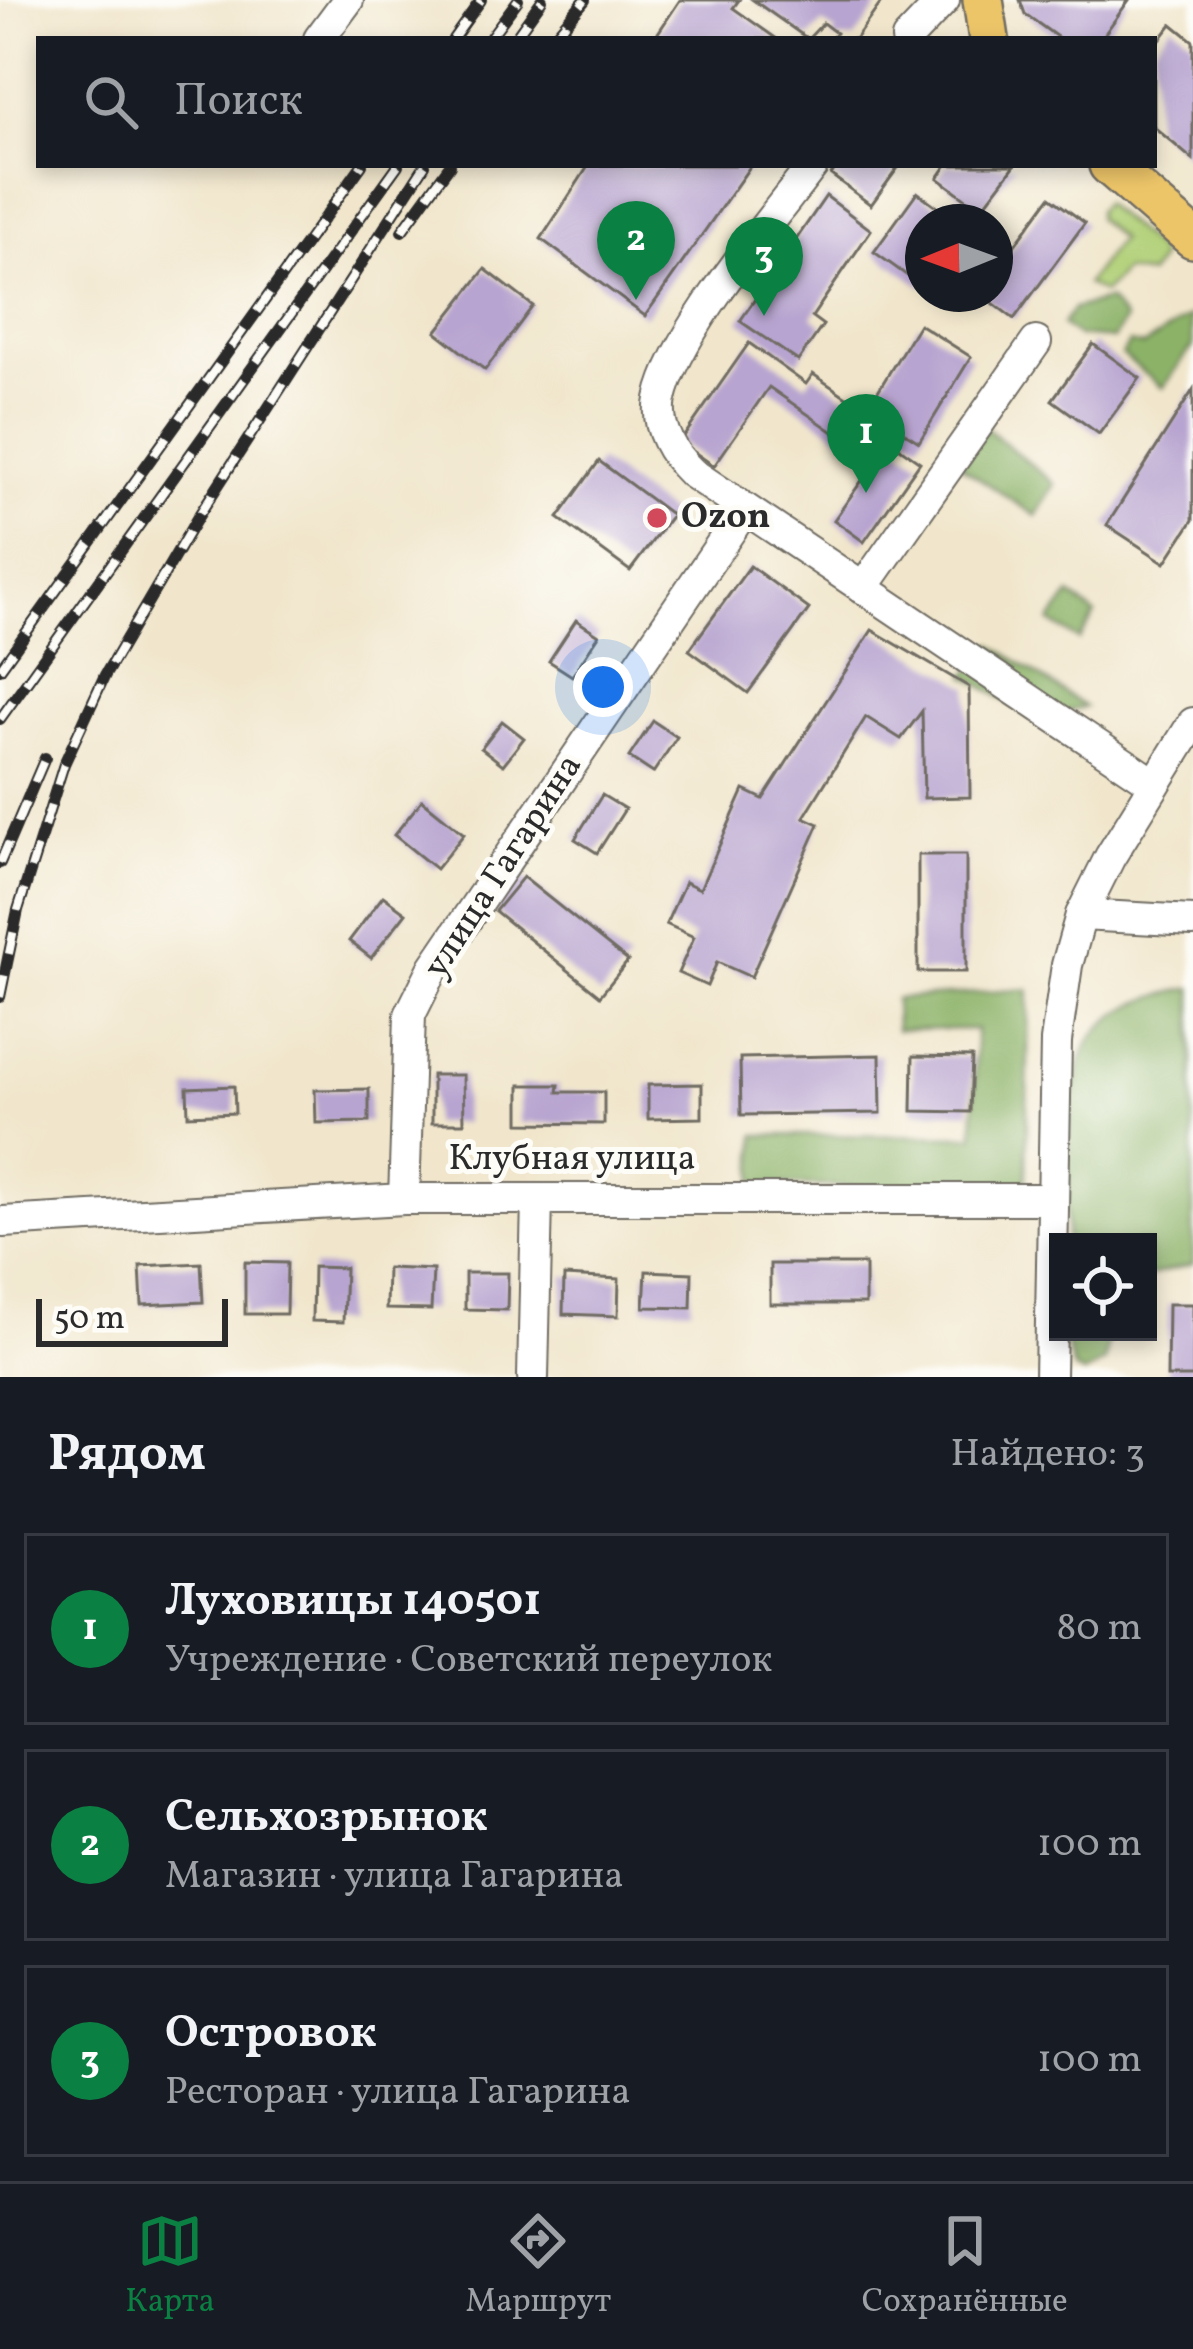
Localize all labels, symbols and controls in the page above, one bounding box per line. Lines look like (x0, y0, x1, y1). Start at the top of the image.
search box (36, 36, 1157, 168)
icon: search (78, 69, 144, 135)
text: Поиск (174, 71, 303, 134)
pin: 2 (597, 201, 675, 300)
north arrow (905, 204, 1013, 312)
pin: 3 (725, 217, 803, 316)
pin: 1 (827, 394, 905, 493)
place label: Ozon (681, 493, 770, 543)
marker: Ozon (644, 505, 670, 531)
your location (573, 657, 633, 717)
street label: улица Гагарина (413, 745, 595, 989)
street label: Клубная улица (448, 1135, 696, 1185)
map controls (1049, 1233, 1157, 1341)
button: locate (1049, 1233, 1157, 1341)
scale bar (36, 1293, 228, 1346)
text: 50 m (54, 1297, 125, 1343)
text: Рядом (48, 1420, 206, 1491)
text: Найдено: 3 (950, 1428, 1145, 1482)
text: Луховицы 140501 (165, 1571, 541, 1634)
text: 1 (82, 1602, 98, 1656)
text: 80 m (1056, 1602, 1142, 1656)
text: Учреждение · Советский переулок (165, 1634, 772, 1688)
text: Сельхозрынок (165, 1787, 488, 1850)
text: 2 (80, 1818, 100, 1872)
text: 100 m (1037, 1818, 1142, 1872)
text: Магазин · улица Гагарина (165, 1850, 624, 1904)
text: Островок (165, 2003, 377, 2066)
text: 3 (80, 2034, 100, 2088)
text: 100 m (1037, 2034, 1142, 2088)
text: Ресторан · улица Гагарина (165, 2066, 631, 2120)
tab: Карта (125, 2208, 215, 2326)
tab: Маршрут (466, 2208, 611, 2326)
tab: Сохранённые (862, 2208, 1068, 2326)

